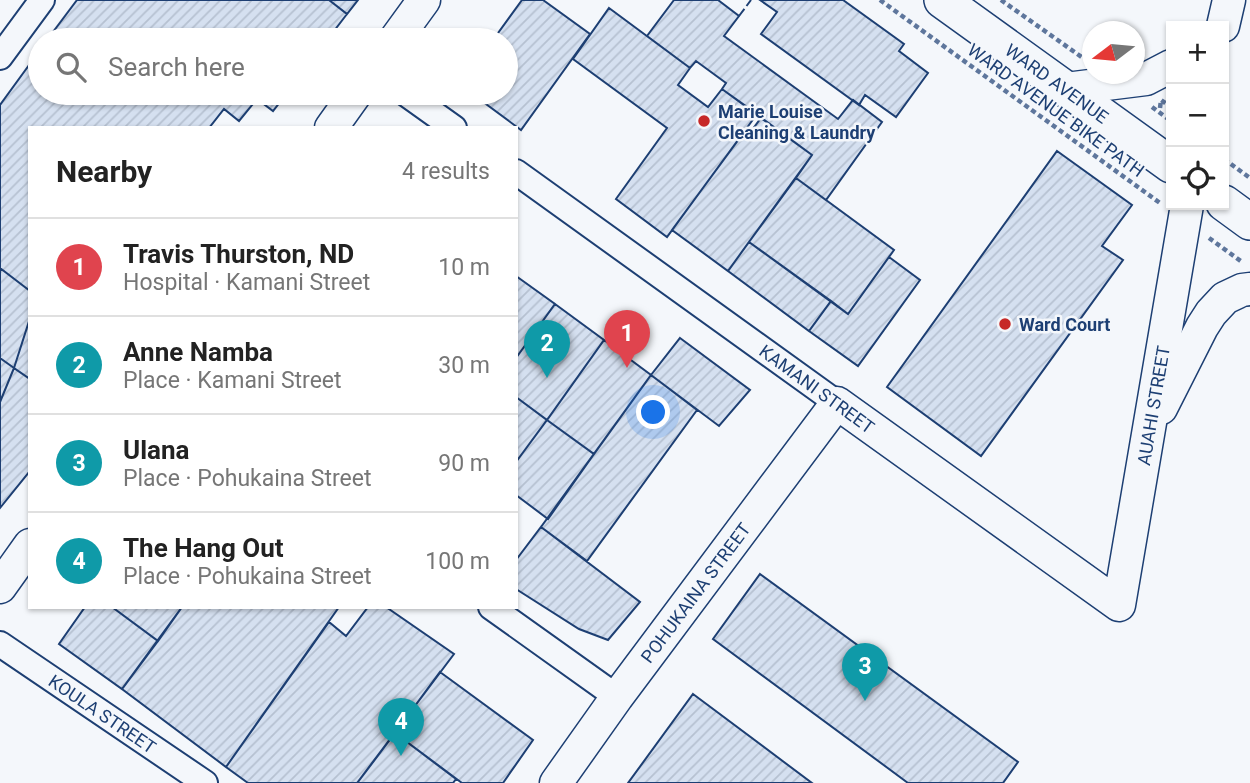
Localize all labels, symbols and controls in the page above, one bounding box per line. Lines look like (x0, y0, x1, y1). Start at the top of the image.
north arrow (1082, 21, 1145, 84)
map controls (1166, 21, 1229, 210)
button: + (1166, 21, 1229, 84)
search box (28, 28, 518, 105)
street label: WARD AVENUE BIKE PATH (964, 39, 1148, 181)
street label: WARD AVENUE (1002, 39, 1113, 127)
icon: search (52, 48, 90, 86)
text: Search here (108, 52, 245, 82)
button: − (1166, 84, 1229, 147)
place label: Marie Louise Cleaning & Laundry (718, 101, 876, 143)
marker: Marie Louise Cleaning & Laundry (696, 113, 712, 129)
button: locate (1166, 147, 1229, 210)
text: Nearby (56, 154, 152, 189)
text: 4 results (402, 158, 490, 185)
text: Travis Thurston, ND (123, 239, 354, 269)
text: 1 (72, 254, 86, 281)
text: 10 m (438, 254, 490, 281)
text: Hospital · Kamani Street (123, 269, 370, 296)
pin: 1 (604, 310, 650, 368)
place label: Ward Court (1019, 314, 1110, 335)
marker: Ward Court (997, 316, 1013, 332)
pin: 2 (524, 320, 570, 378)
text: Anne Namba (123, 337, 273, 367)
street label: KAMANI STREET (756, 340, 879, 438)
street label: AUAHI STREET (1132, 344, 1173, 467)
text: 2 (72, 352, 86, 379)
text: 30 m (438, 352, 490, 379)
text: Place · Kamani Street (123, 367, 342, 394)
your location (636, 395, 670, 429)
text: Ulana (123, 435, 189, 465)
text: 3 (72, 450, 86, 477)
text: 90 m (438, 450, 490, 477)
text: Place · Pohukaina Street (123, 465, 371, 492)
street label: POHUKAINA STREET (636, 518, 755, 667)
text: The Hang Out (123, 533, 284, 563)
text: 4 (72, 548, 86, 575)
text: 100 m (425, 548, 490, 575)
text: Place · Pohukaina Street (123, 563, 371, 590)
pin: 3 (842, 643, 888, 701)
street label: KOULA STREET (45, 670, 161, 758)
pin: 4 (378, 698, 424, 756)

